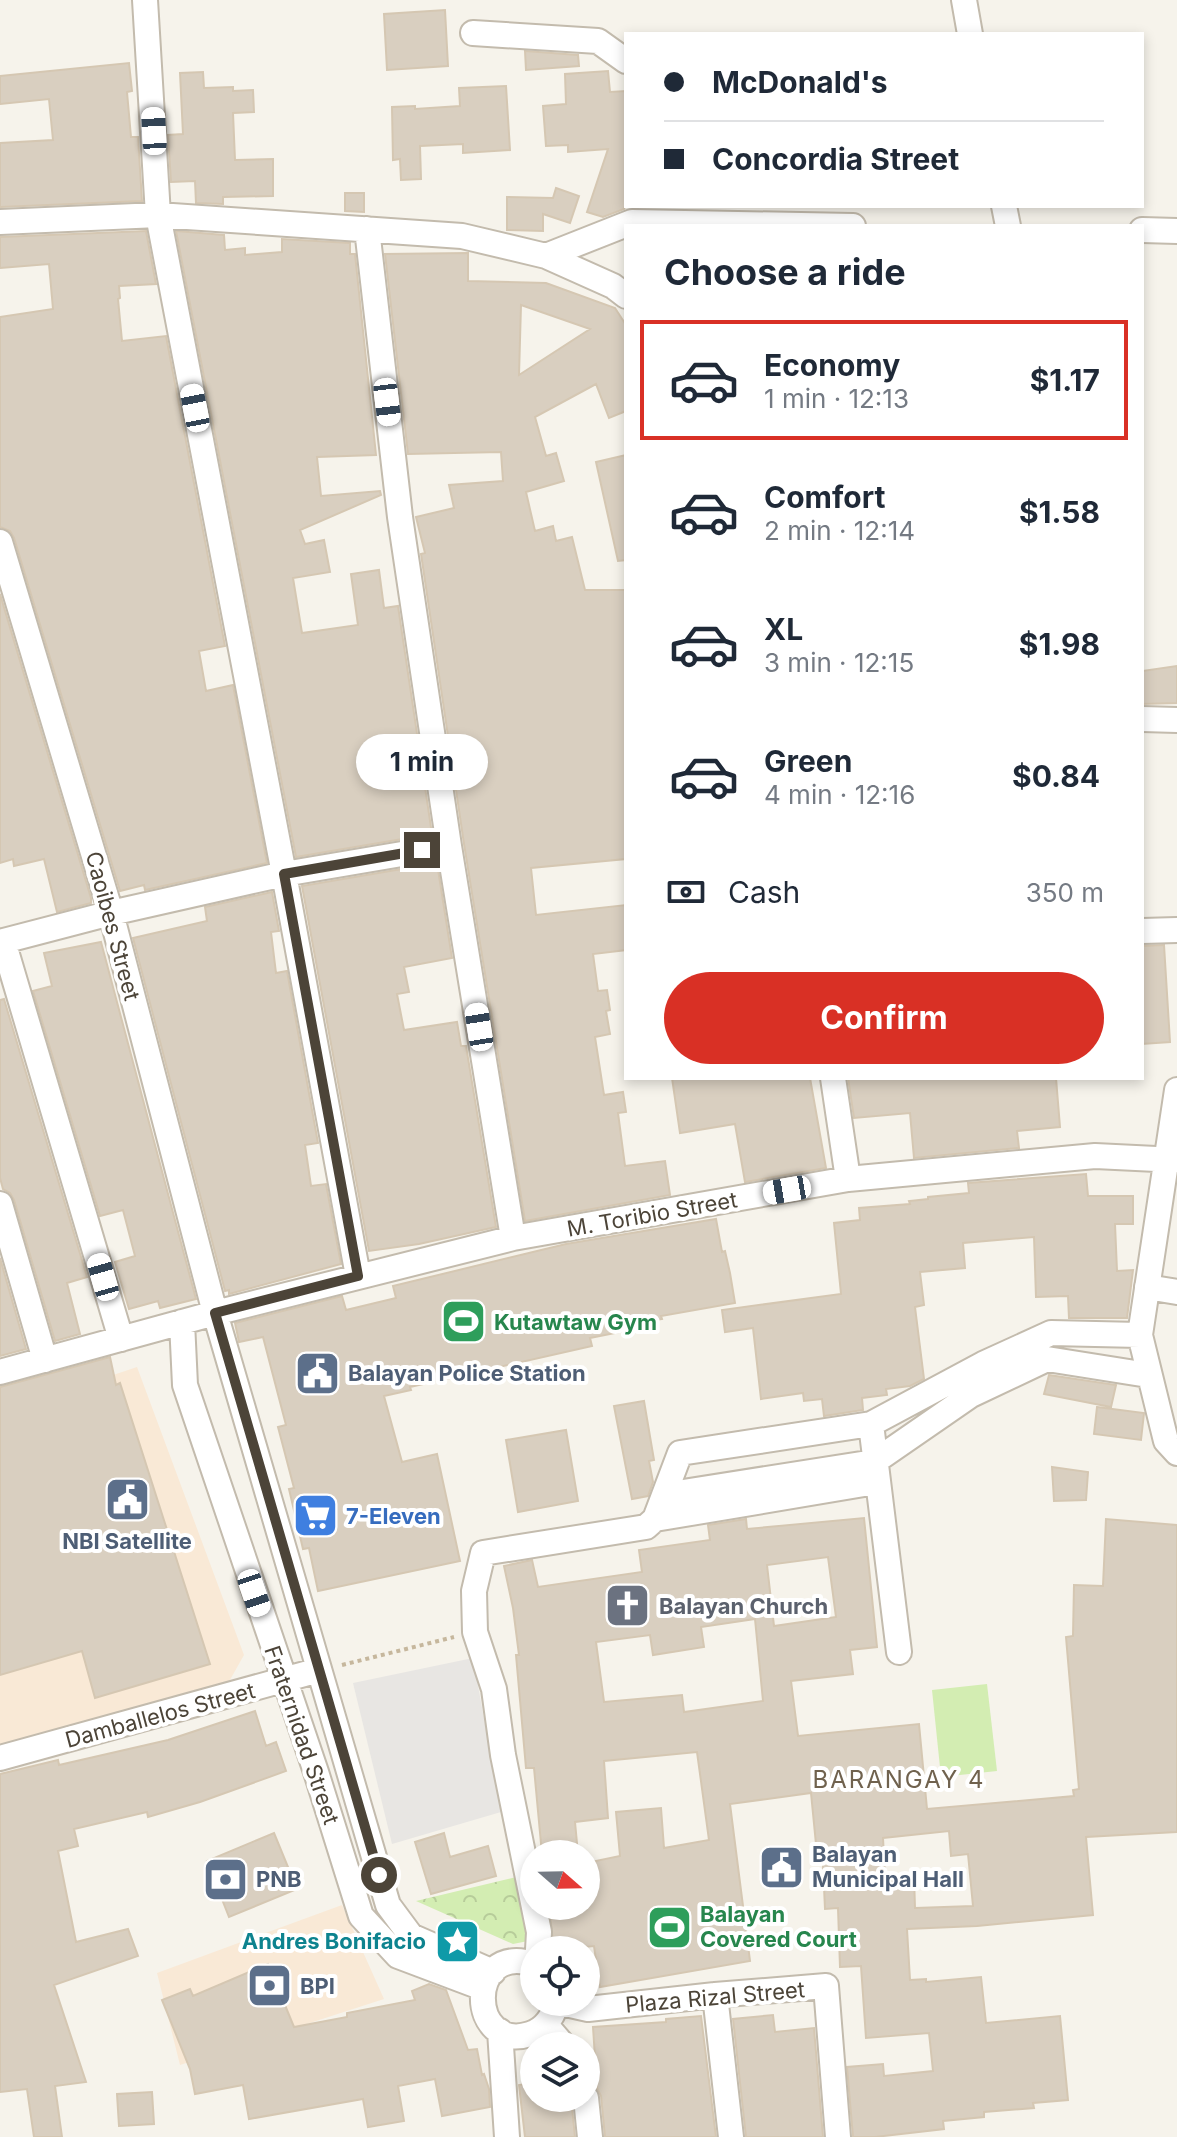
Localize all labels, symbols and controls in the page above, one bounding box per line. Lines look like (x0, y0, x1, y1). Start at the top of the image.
text: McDonald's (712, 64, 888, 100)
car (141, 106, 167, 156)
text: Concordia Street (712, 141, 959, 177)
text: Choose a ride (664, 250, 906, 294)
icon: car (668, 344, 740, 416)
text: Economy (764, 347, 900, 383)
text: $1.17 (1030, 362, 1100, 398)
car (372, 377, 402, 427)
car (179, 382, 211, 434)
text: 1 min · 12:13 (764, 383, 909, 414)
icon: car (668, 476, 740, 548)
text: Comfort (764, 479, 885, 515)
text: $1.58 (1019, 494, 1100, 530)
text: 2 min · 12:14 (764, 515, 915, 546)
icon: car (668, 608, 740, 680)
text: XL (764, 611, 803, 647)
text: $1.98 (1019, 626, 1100, 662)
text: 3 min · 12:15 (764, 647, 914, 678)
callout: 1 min (356, 734, 488, 790)
icon: car (668, 740, 740, 812)
text: Green (764, 743, 852, 779)
text: 1 min (390, 746, 454, 777)
text: $0.84 (1012, 758, 1100, 794)
text: 4 min · 12:16 (764, 779, 915, 810)
route end (404, 832, 440, 868)
street label: Caoibes Street (81, 849, 145, 1003)
icon: cash (664, 870, 708, 914)
text: Cash (728, 874, 800, 910)
text: 350 m (1026, 877, 1104, 908)
button: Confirm (664, 972, 1104, 1064)
car (463, 1001, 495, 1053)
car (761, 1174, 813, 1206)
street label: M. Toribio Street (565, 1186, 739, 1242)
car (85, 1251, 121, 1303)
sports icon: Kutawtaw Gym (439, 1298, 487, 1346)
place label: Kutawtaw Gym (494, 1309, 657, 1335)
public building icon: Balayan Police Station (293, 1349, 341, 1397)
place label: Balayan Police Station (348, 1360, 586, 1386)
public building icon: NBI Satellite (103, 1476, 151, 1524)
supermarket icon: 7-Eleven (291, 1492, 339, 1540)
place label: 7-Eleven (346, 1503, 441, 1529)
place label: NBI Satellite (62, 1528, 192, 1554)
car (235, 1566, 273, 1620)
church icon: Balayan Church (604, 1582, 652, 1630)
place label: Balayan Church (659, 1593, 828, 1619)
street label: Fraternidad Street (259, 1642, 345, 1828)
street label: Damballelos Street (62, 1677, 258, 1753)
district label: BARANGAY 4 (812, 1765, 986, 1794)
north arrow (520, 1840, 600, 1920)
map controls (520, 1840, 600, 2112)
place label: Balayan Municipal Hall (812, 1841, 964, 1892)
public building icon: Balayan Municipal Hall (757, 1843, 805, 1891)
bank icon: PNB (201, 1855, 249, 1903)
route start (361, 1857, 397, 1893)
place label: PNB (256, 1866, 302, 1892)
place label: Balayan Covered Court (700, 1901, 857, 1952)
sports icon: Balayan Covered Court (645, 1903, 693, 1951)
place icon: Andres Bonifacio (433, 1917, 481, 1965)
place label: Andres Bonifacio (242, 1928, 426, 1954)
button: locate (520, 1936, 600, 2016)
bank icon: BPI (245, 1962, 293, 2010)
place label: BPI (300, 1973, 335, 1999)
street label: Plaza Rizal Street (624, 1976, 806, 2018)
button: layers (520, 2032, 600, 2112)

